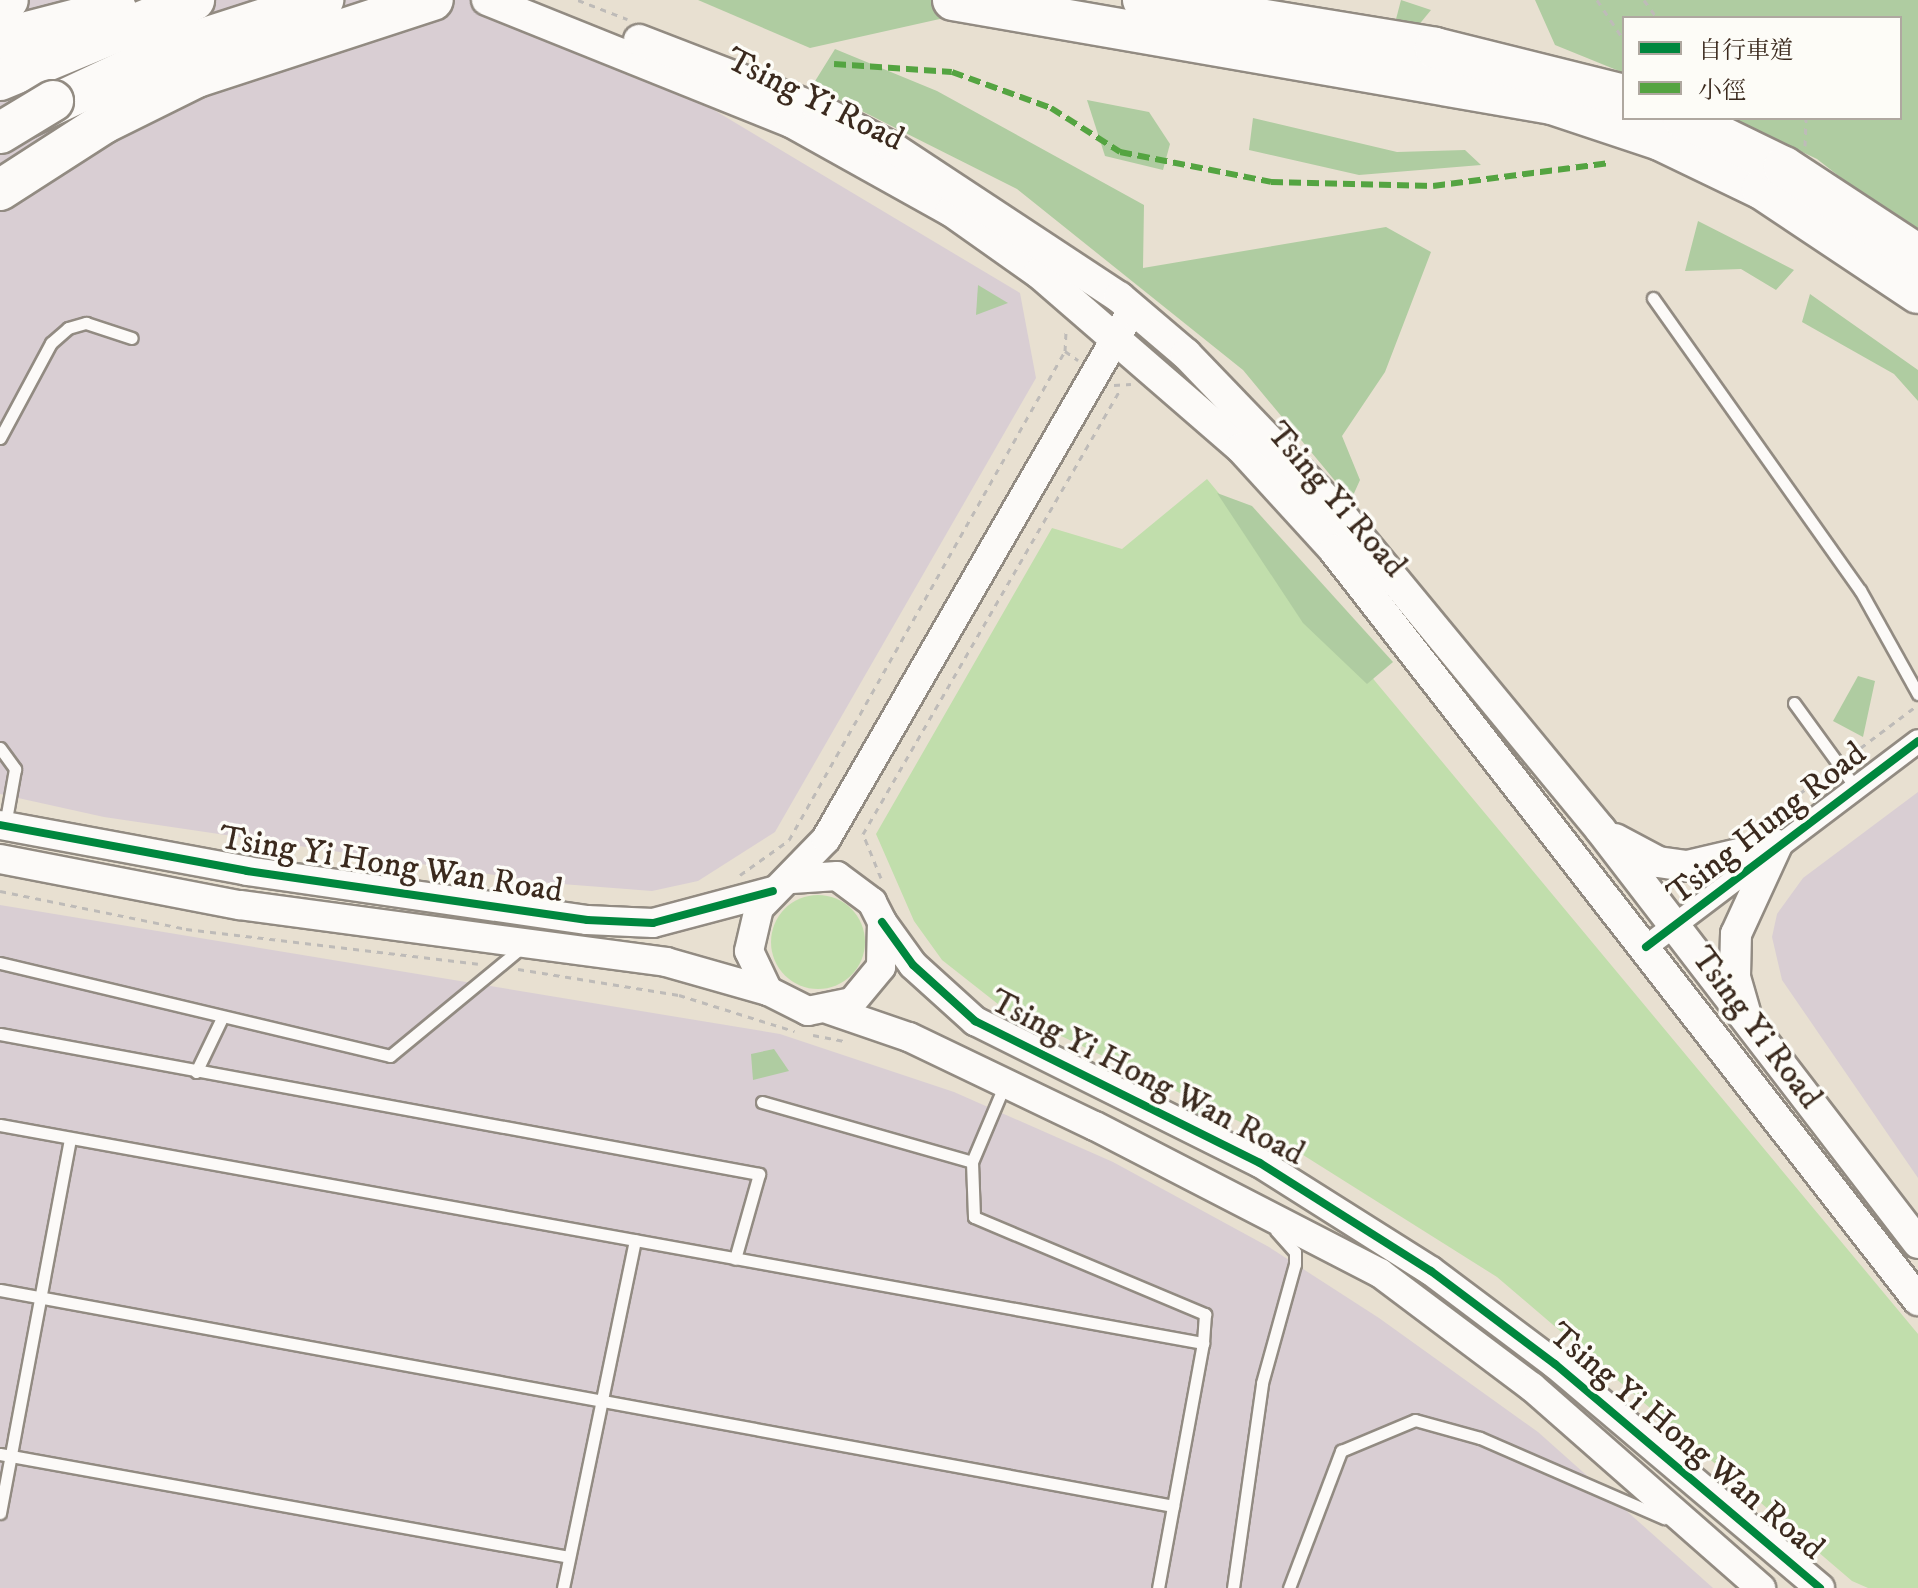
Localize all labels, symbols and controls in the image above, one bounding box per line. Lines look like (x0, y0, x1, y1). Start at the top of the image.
legend (1622, 16, 1902, 120)
text: 自行車道 (1698, 36, 1794, 66)
street label: Tsing Yi Road (720, 39, 910, 161)
text: 小徑 (1698, 76, 1746, 106)
street label: Tsing Yi Road (1257, 414, 1415, 586)
street label: Tsing Hung Road (1659, 734, 1875, 914)
street label: Tsing Yi Hong Wan Road (216, 818, 566, 912)
street label: Tsing Yi Road (1682, 939, 1830, 1117)
street label: Tsing Yi Hong Wan Road (983, 981, 1311, 1175)
street label: Tsing Yi Hong Wan Road (1540, 1315, 1832, 1569)

